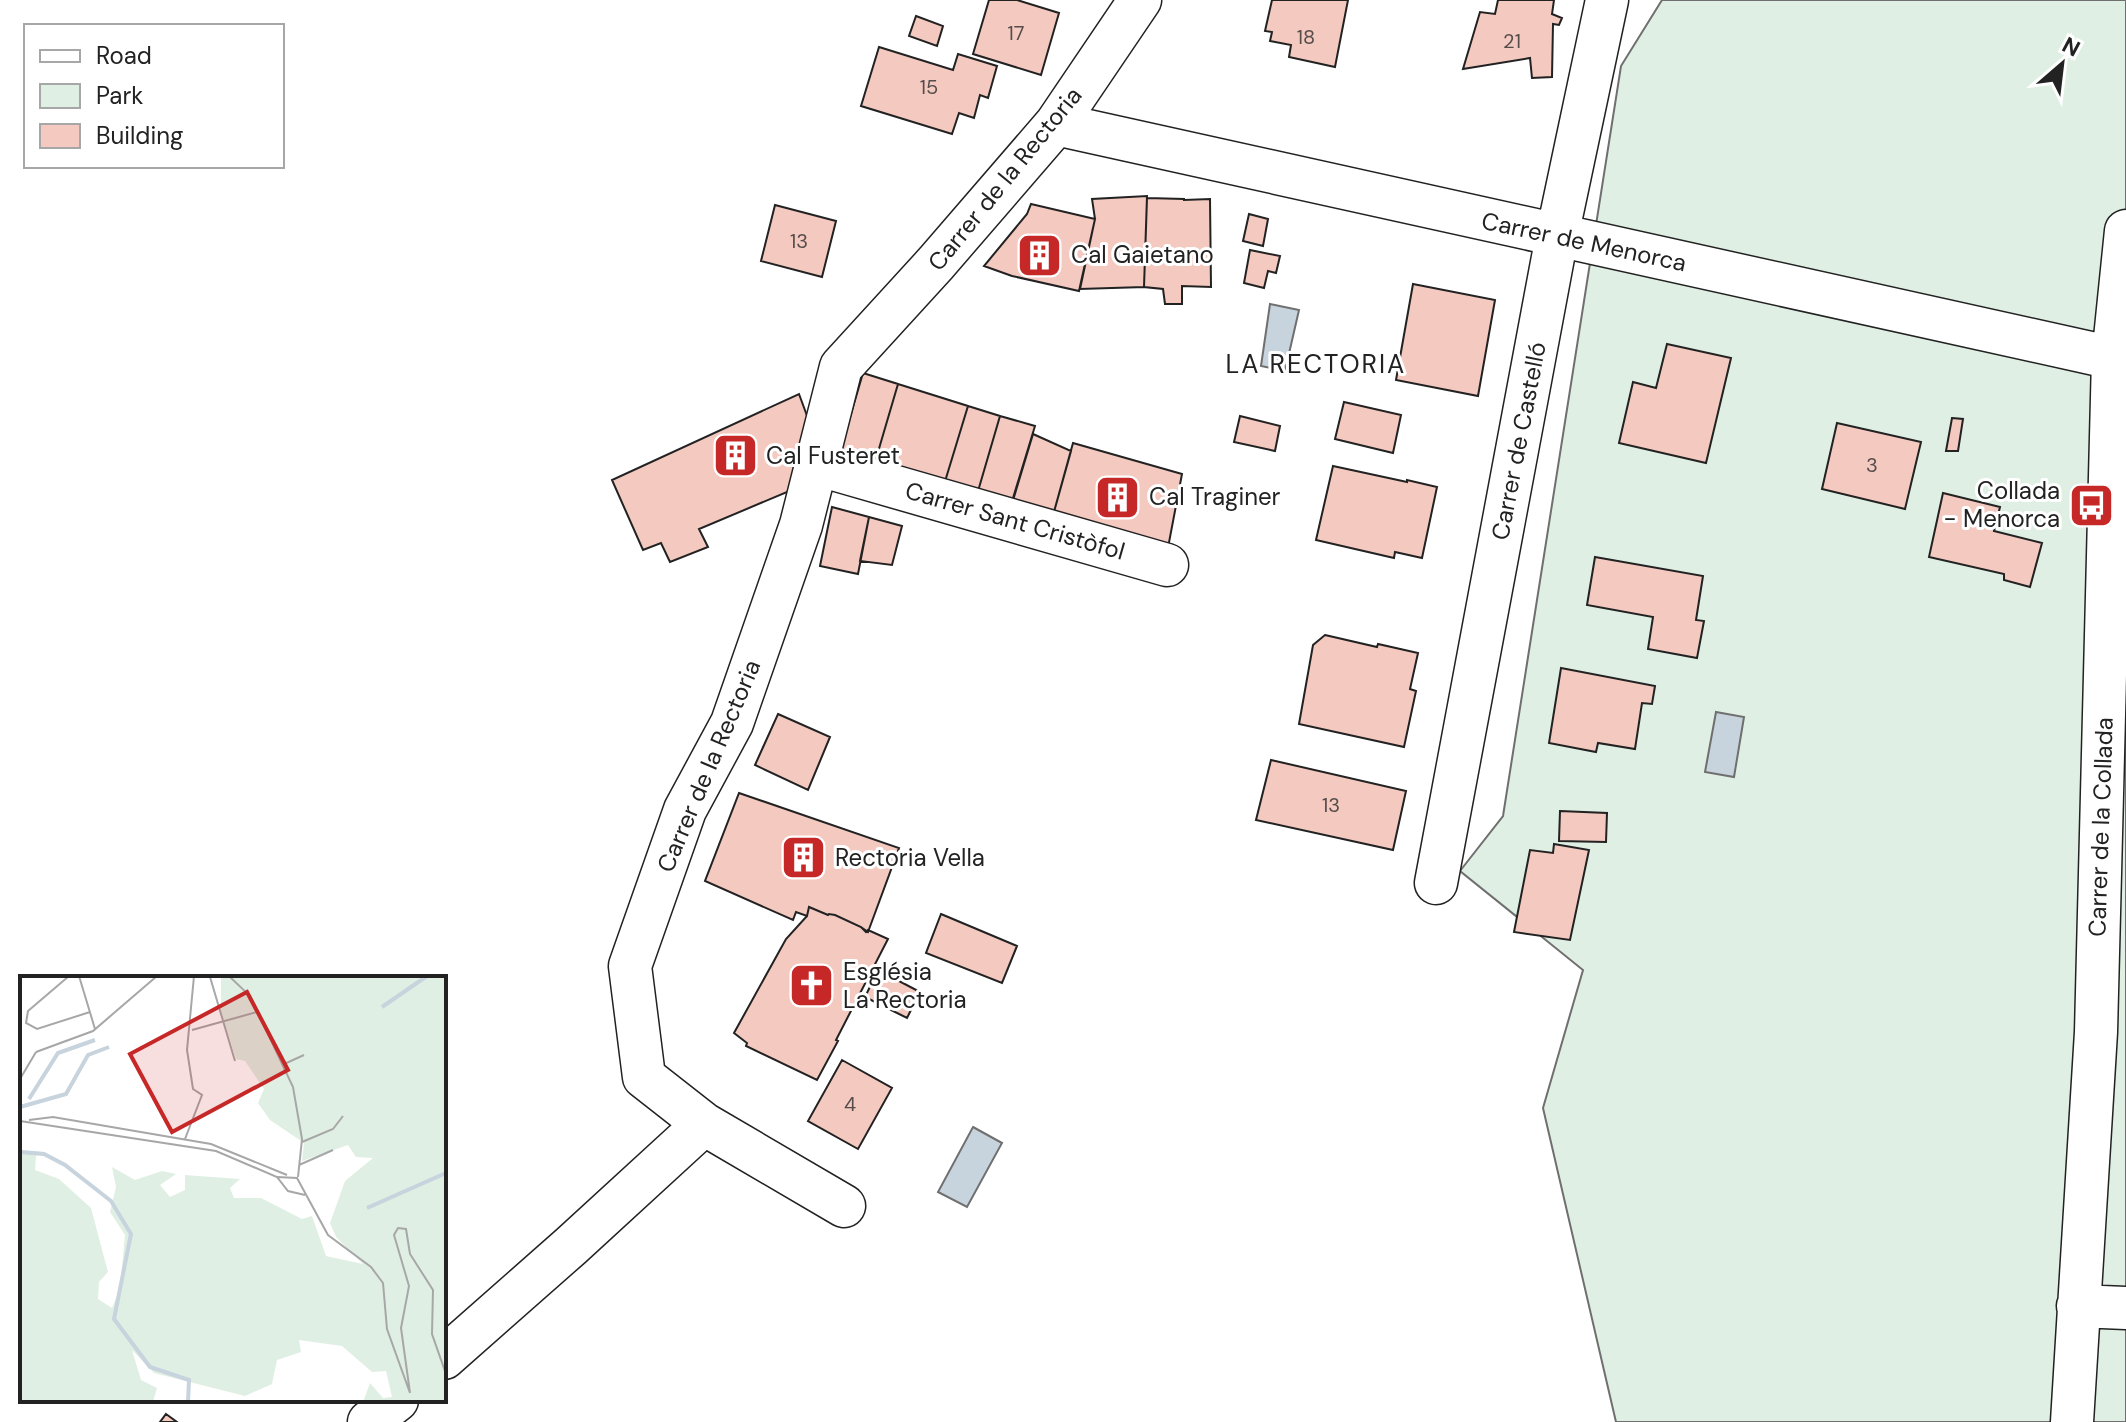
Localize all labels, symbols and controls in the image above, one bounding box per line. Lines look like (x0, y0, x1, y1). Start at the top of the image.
house number: 17 (1008, 20, 1024, 46)
legend (24, 24, 284, 168)
house number: 18 (1297, 24, 1315, 50)
north arrow (2022, 24, 2102, 104)
house number: 21 (1503, 28, 1521, 54)
text: N (2057, 30, 2085, 63)
text: Road (96, 40, 152, 71)
house number: 15 (920, 74, 938, 100)
text: Park (96, 80, 143, 111)
street label: Carrer de la Rectoria (921, 80, 1088, 277)
text: Building (96, 120, 183, 151)
street label: Carrer de Menorca (1479, 205, 1689, 278)
house number: 13 (790, 228, 808, 254)
building icon: Cal Gaietano (1016, 231, 1064, 279)
place label: Cal Gaietano (1071, 239, 1214, 270)
street label: Carrer de Castelló (1484, 339, 1553, 542)
district label: LA RECTORIA (1226, 347, 1406, 381)
building icon: Cal Fusteret (711, 432, 759, 480)
place label: Cal Fusteret (766, 440, 900, 471)
house number: 3 (1866, 452, 1878, 478)
building icon: Cal Traginer (1094, 473, 1142, 521)
street label: Carrer Sant Cristòfol (902, 474, 1128, 567)
place label: Collada - Menorca (1944, 475, 2060, 534)
place label: Cal Traginer (1149, 481, 1281, 512)
bus stop icon: Collada - Menorca (2067, 481, 2115, 529)
street label: Carrer de la Rectoria (650, 655, 767, 877)
street label: Carrer de la Collada (2081, 717, 2120, 937)
house number: 13 (1322, 792, 1340, 818)
building icon: Rectoria Vella (780, 834, 828, 882)
place label: Rectoria Vella (835, 842, 985, 873)
place label: Església La Rectoria (843, 956, 967, 1015)
church icon: Església La Rectoria (788, 962, 836, 1010)
inset map (20, 976, 446, 1402)
house number: 4 (844, 1091, 856, 1117)

